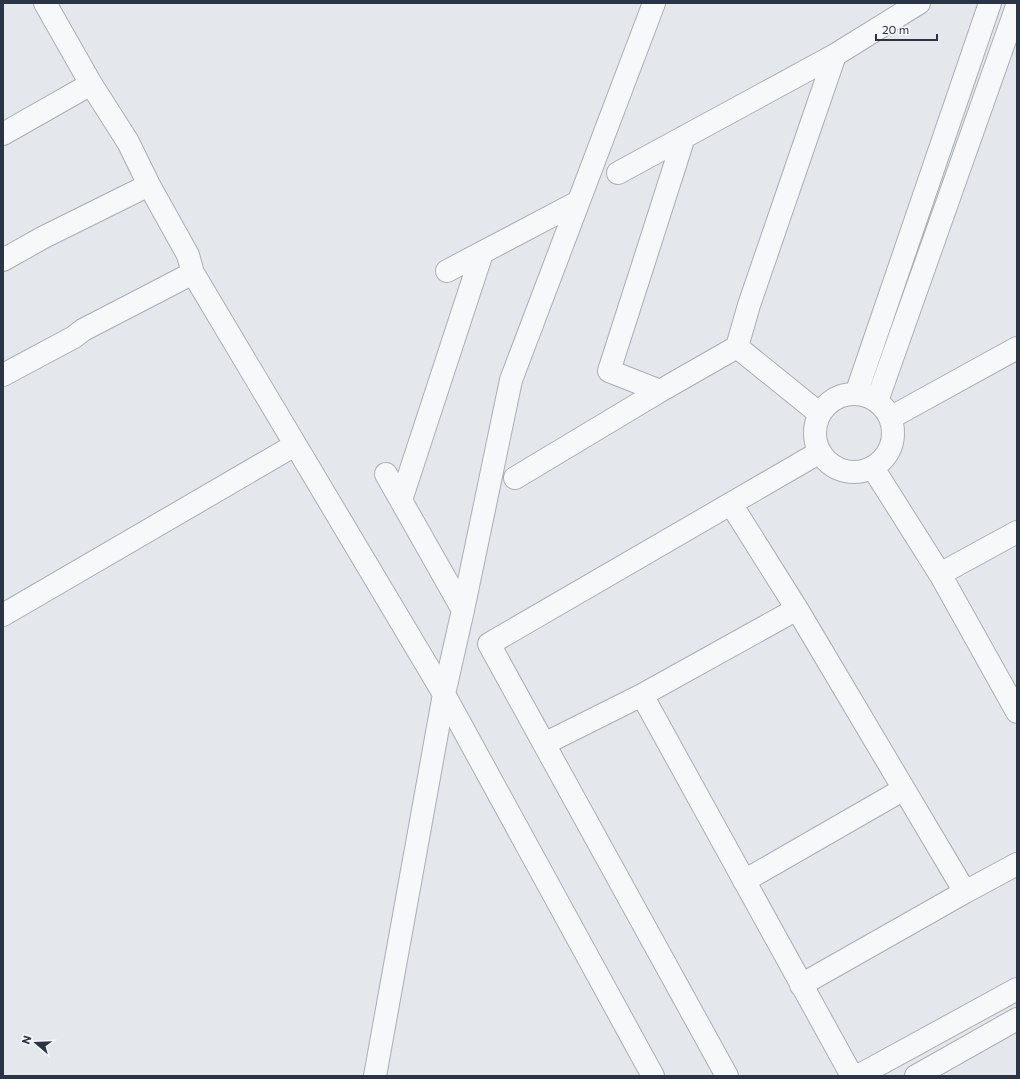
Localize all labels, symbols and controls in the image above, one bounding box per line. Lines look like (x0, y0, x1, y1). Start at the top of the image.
scale bar (876, 16, 937, 42)
text: 20 m (882, 22, 909, 36)
north arrow (16, 1023, 56, 1063)
text: N (19, 1034, 34, 1046)

